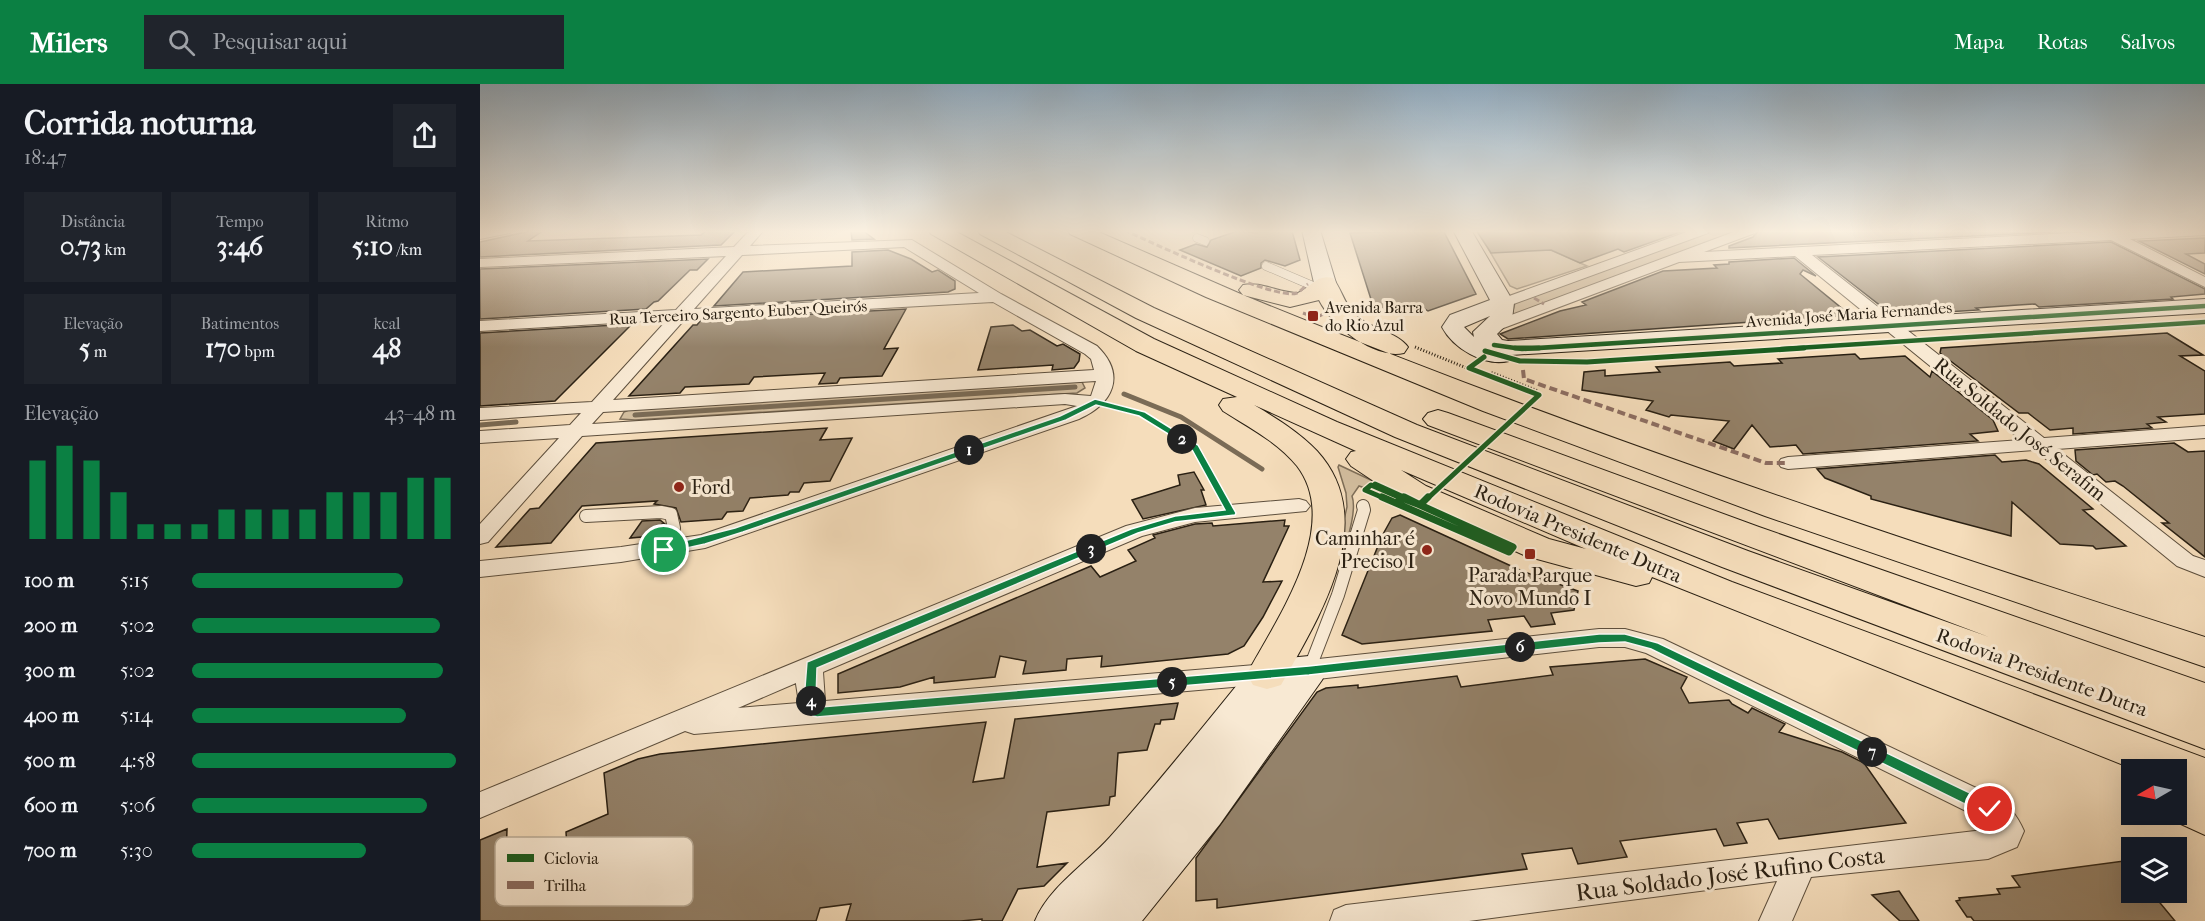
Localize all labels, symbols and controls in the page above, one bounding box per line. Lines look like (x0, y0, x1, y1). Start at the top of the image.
search box (144, 15, 564, 69)
text: Milers (30, 26, 108, 59)
icon: search (165, 26, 198, 59)
text: Pesquisar aqui (213, 29, 348, 55)
text: Mapa (1954, 30, 2004, 54)
text: Rotas (2037, 30, 2087, 54)
text: Salvos (2120, 30, 2175, 54)
text: Corrida noturna (24, 104, 255, 143)
button: share (393, 104, 456, 167)
text: 18:47 (24, 146, 67, 169)
text: Distância (61, 212, 125, 231)
text: Tempo (216, 212, 264, 231)
text: Ritmo (365, 212, 409, 231)
text: 0.73 (60, 231, 101, 262)
text: 3:46 (217, 231, 263, 262)
text: 5:10 (352, 231, 393, 262)
text: km (101, 240, 126, 259)
text: /km (393, 240, 422, 259)
street label: Rua Terceiro Sargento Euber Queirós (608, 296, 868, 329)
place label: Avenida Barra do Rio Azul (1324, 298, 1423, 335)
street label: Avenida José Maria Fernandes (1745, 298, 1953, 331)
marker: Avenida Barra do Rio Azul (1306, 309, 1320, 323)
text: Elevação (63, 314, 123, 333)
text: Batimentos (201, 314, 279, 333)
text: kcal (374, 314, 400, 333)
text: 5 (79, 333, 90, 364)
text: 170 (205, 333, 241, 364)
text: 48 (373, 333, 401, 364)
text: m (90, 342, 107, 361)
text: bpm (241, 342, 275, 361)
street label: Rua Soldado José Serafim (1929, 353, 2111, 506)
text: Elevação (24, 402, 99, 425)
text: 43–48 m (384, 402, 456, 425)
pin: 2 (1167, 424, 1197, 454)
text: 2 (1178, 429, 1186, 448)
pin: 1 (954, 435, 984, 465)
text: 1 (966, 440, 972, 459)
place label: Ford (691, 476, 732, 499)
street label: Rodovia Presidente Dutra (1471, 479, 1686, 588)
marker: Ford (672, 480, 686, 494)
pin (638, 524, 689, 575)
place label: Caminhar é Preciso I (1315, 527, 1415, 573)
icon: arrive (647, 533, 680, 566)
pin: 3 (1076, 534, 1106, 564)
text: 3 (1088, 539, 1094, 558)
marker: Caminhar é Preciso I (1420, 543, 1434, 557)
marker: Parada Parque Novo Mundo I (1523, 547, 1537, 561)
place label: Parada Parque Novo Mundo I (1468, 564, 1592, 610)
text: 100 m (24, 569, 74, 592)
text: 5:15 (120, 569, 149, 592)
text: 200 m (24, 614, 77, 637)
text: 5:02 (120, 614, 155, 637)
street label: Rodovia Presidente Dutra (1933, 624, 2151, 722)
pin: 6 (1505, 632, 1535, 662)
text: 6 (1516, 637, 1524, 656)
text: 300 m (24, 659, 75, 682)
text: 5:02 (120, 659, 155, 682)
pin: 5 (1157, 667, 1187, 697)
text: 5 (1169, 672, 1175, 691)
pin: 4 (796, 686, 826, 716)
text: 4 (806, 691, 816, 710)
text: 400 m (24, 704, 79, 727)
text: 5:14 (120, 704, 152, 727)
pin: 7 (1857, 737, 1887, 767)
text: 7 (1868, 742, 1876, 761)
text: 500 m (24, 749, 76, 772)
text: 4:58 (120, 749, 155, 772)
north arrow (2121, 759, 2187, 825)
map controls (2121, 759, 2187, 903)
pin (1964, 783, 2015, 834)
icon: check (1973, 792, 2006, 825)
text: 600 m (24, 794, 78, 817)
text: 5:06 (120, 794, 155, 817)
legend (495, 837, 693, 906)
button: layers (2121, 837, 2187, 903)
text: 700 m (24, 839, 77, 862)
text: 5:30 (120, 839, 153, 862)
street label: Rua Soldado José Rufino Costa (1574, 841, 1887, 907)
text: Ciclovia (544, 849, 599, 868)
text: Trilha (544, 876, 587, 895)

